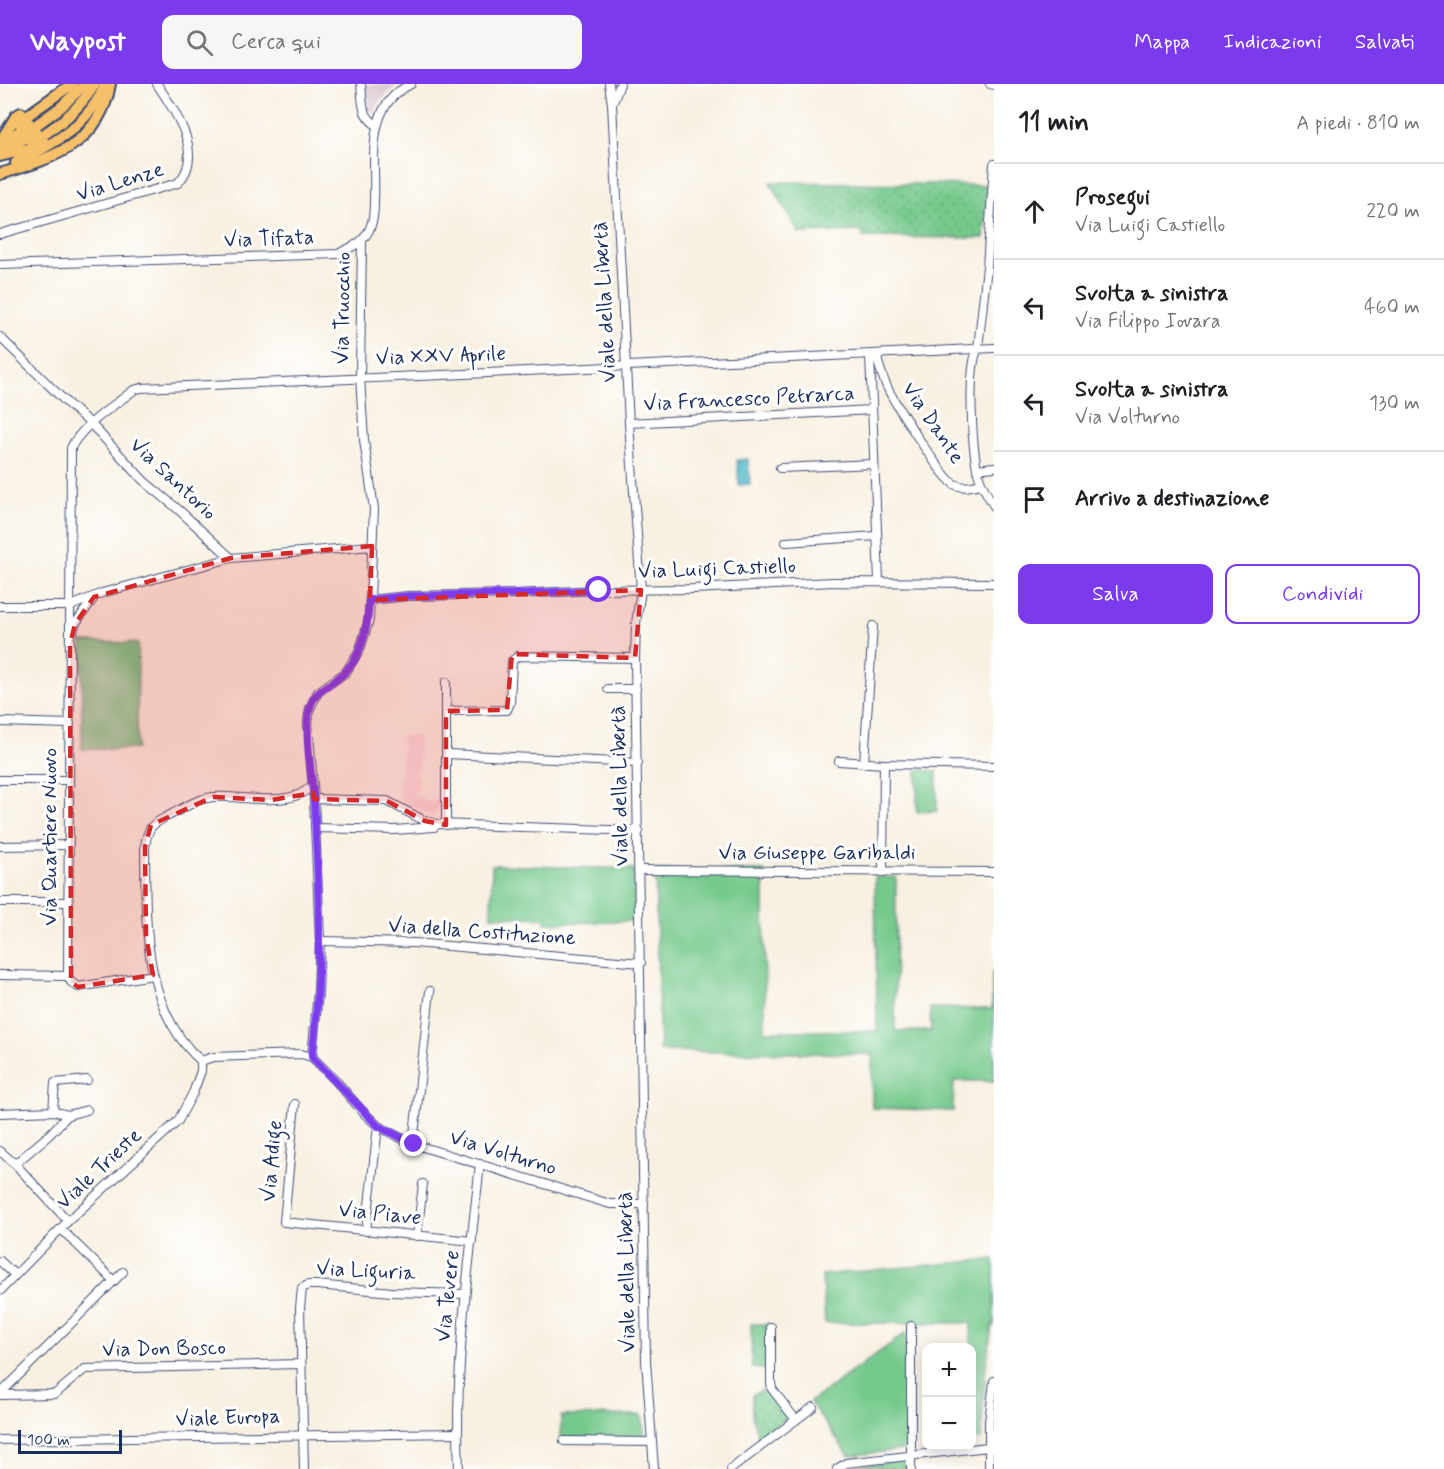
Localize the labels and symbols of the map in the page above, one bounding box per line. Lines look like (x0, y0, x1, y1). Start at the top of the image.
street label: Via Lenze (73, 155, 167, 209)
street label: Viale della Libertà (587, 221, 623, 383)
street label: Via Tifata (223, 223, 315, 255)
street label: Via Truocchio (328, 252, 358, 364)
street label: Via XXV Aprile (375, 340, 507, 373)
street label: Via Dante (895, 377, 971, 469)
street label: Via Francesco Petrarca (643, 379, 855, 419)
street label: Via Santorio (123, 431, 223, 527)
street label: Via Luigi Castiello (638, 552, 796, 588)
route start (585, 576, 611, 602)
street label: Viale della Libertà (605, 705, 635, 867)
street label: Via Quartiere Nuovo (36, 748, 64, 926)
street label: Via Giuseppe Garibaldi (718, 839, 916, 867)
street label: Via della Costituzione (387, 911, 577, 953)
street label: Via Adige (254, 1119, 291, 1203)
street label: Viale Trieste (50, 1122, 148, 1216)
street label: Via Volturno (446, 1123, 560, 1183)
route end (400, 1130, 426, 1156)
street label: Viale della Libertà (612, 1191, 642, 1353)
street label: Via Piave (337, 1196, 423, 1232)
street label: Via Tevere (429, 1249, 467, 1343)
street label: Via Liguria (316, 1254, 417, 1290)
street label: Via Don Bosco (102, 1334, 226, 1364)
street label: Viale Europa (175, 1402, 281, 1434)
scale bar (18, 1427, 122, 1454)

